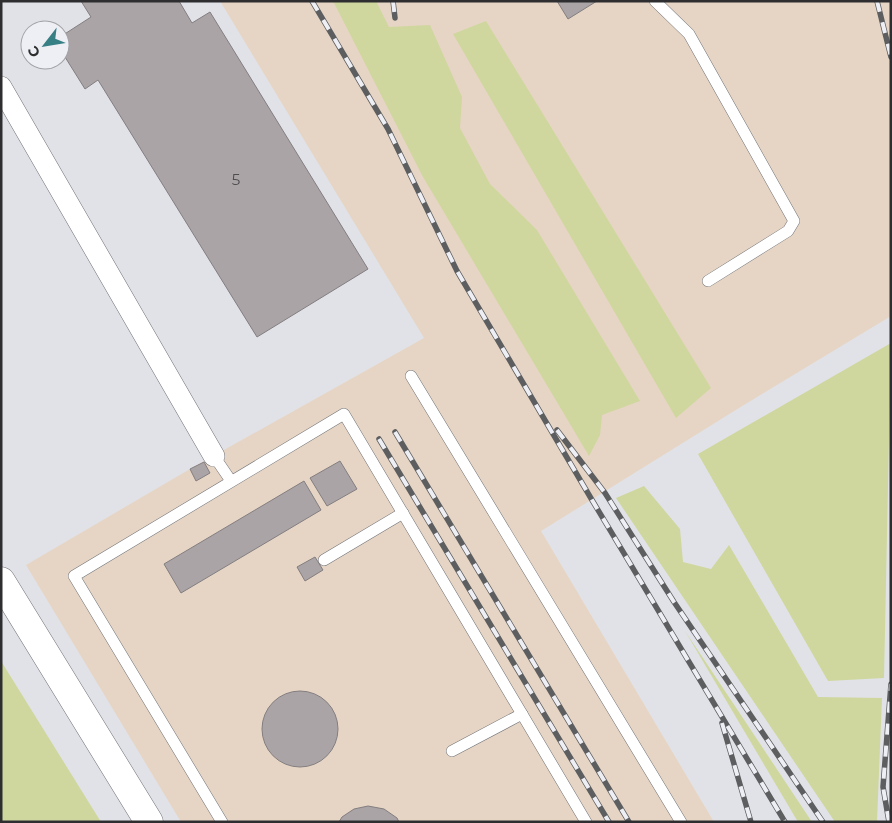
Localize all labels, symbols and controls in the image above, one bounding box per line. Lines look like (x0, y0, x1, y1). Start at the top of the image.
north arrow (20, 20, 70, 70)
text: С (24, 43, 44, 61)
house number: 5 (232, 170, 240, 189)

